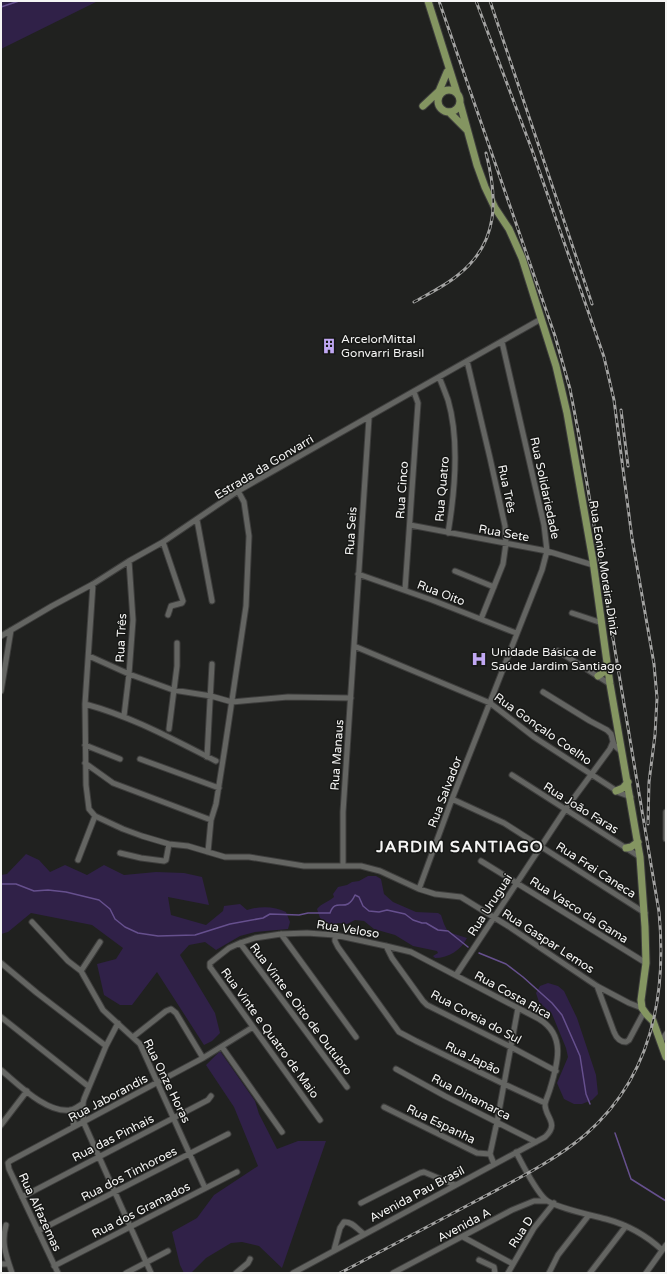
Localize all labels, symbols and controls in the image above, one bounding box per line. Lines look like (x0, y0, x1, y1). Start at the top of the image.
place label: ArcelorMittal Gonvarri Brasil (341, 332, 424, 360)
building icon: ArcelorMittal Gonvarri Brasil (320, 337, 338, 355)
street label: Estrada da Gonvarri (212, 432, 316, 502)
street label: Rua Solidariedade (527, 436, 563, 540)
street label: Rua Quatro (432, 456, 452, 522)
street label: Rua Cinco (393, 461, 411, 519)
street label: Rua Três (495, 463, 519, 515)
street label: Rua Eonio Moreira Diniz (586, 499, 622, 637)
street label: Rua Seis (342, 506, 360, 556)
street label: Rua Sete (478, 522, 531, 544)
street label: Rua Oito (415, 577, 467, 609)
street label: Rua Três (113, 613, 129, 663)
place label: Unidade Básica de Saúde Jardim Santiago (491, 645, 622, 673)
hospital icon: Unidade Básica de Saúde Jardim Santiago (470, 650, 488, 668)
street label: Rua Gonçalo Coelho (492, 690, 594, 768)
street label: Rua Manaus (328, 719, 346, 791)
street label: Rua Salvador (425, 754, 465, 830)
street label: Rua João Faras (541, 779, 621, 837)
district label: JARDIM SANTIAGO (375, 837, 544, 857)
street label: Rua Frei Caneca (553, 839, 639, 901)
street label: Rua Uruguai (465, 871, 515, 939)
street label: Rua Vasco da Gama (527, 874, 631, 946)
street label: Rua Gaspar Lemos (499, 906, 597, 976)
street label: Rua Veloso (316, 917, 380, 941)
street label: Rua Vinte e Oito de Outubro (247, 940, 355, 1078)
street label: Rua Vinte e Quatro de Maio (218, 965, 322, 1101)
street label: Rua Costa Rica (472, 968, 554, 1022)
street label: Rua Coreia do Sul (428, 987, 524, 1047)
street label: Rua Onze Horas (141, 1037, 194, 1126)
street label: Rua Japão (443, 1039, 503, 1077)
street label: Rua Jaborandis (66, 1071, 150, 1125)
street label: Rua Dinamarca (429, 1071, 513, 1123)
street label: Rua Espanha (404, 1101, 478, 1147)
street label: Rua das Pinhais (70, 1111, 156, 1165)
street label: Rua dos Tinhoroes (79, 1144, 180, 1204)
street label: Avenida Pau Brasil (367, 1163, 467, 1225)
street label: Rua Alfazemas (16, 1171, 64, 1254)
street label: Rua dos Gramados (90, 1179, 193, 1241)
street label: Avenida A (435, 1205, 493, 1245)
street label: Rua D (506, 1214, 536, 1250)

